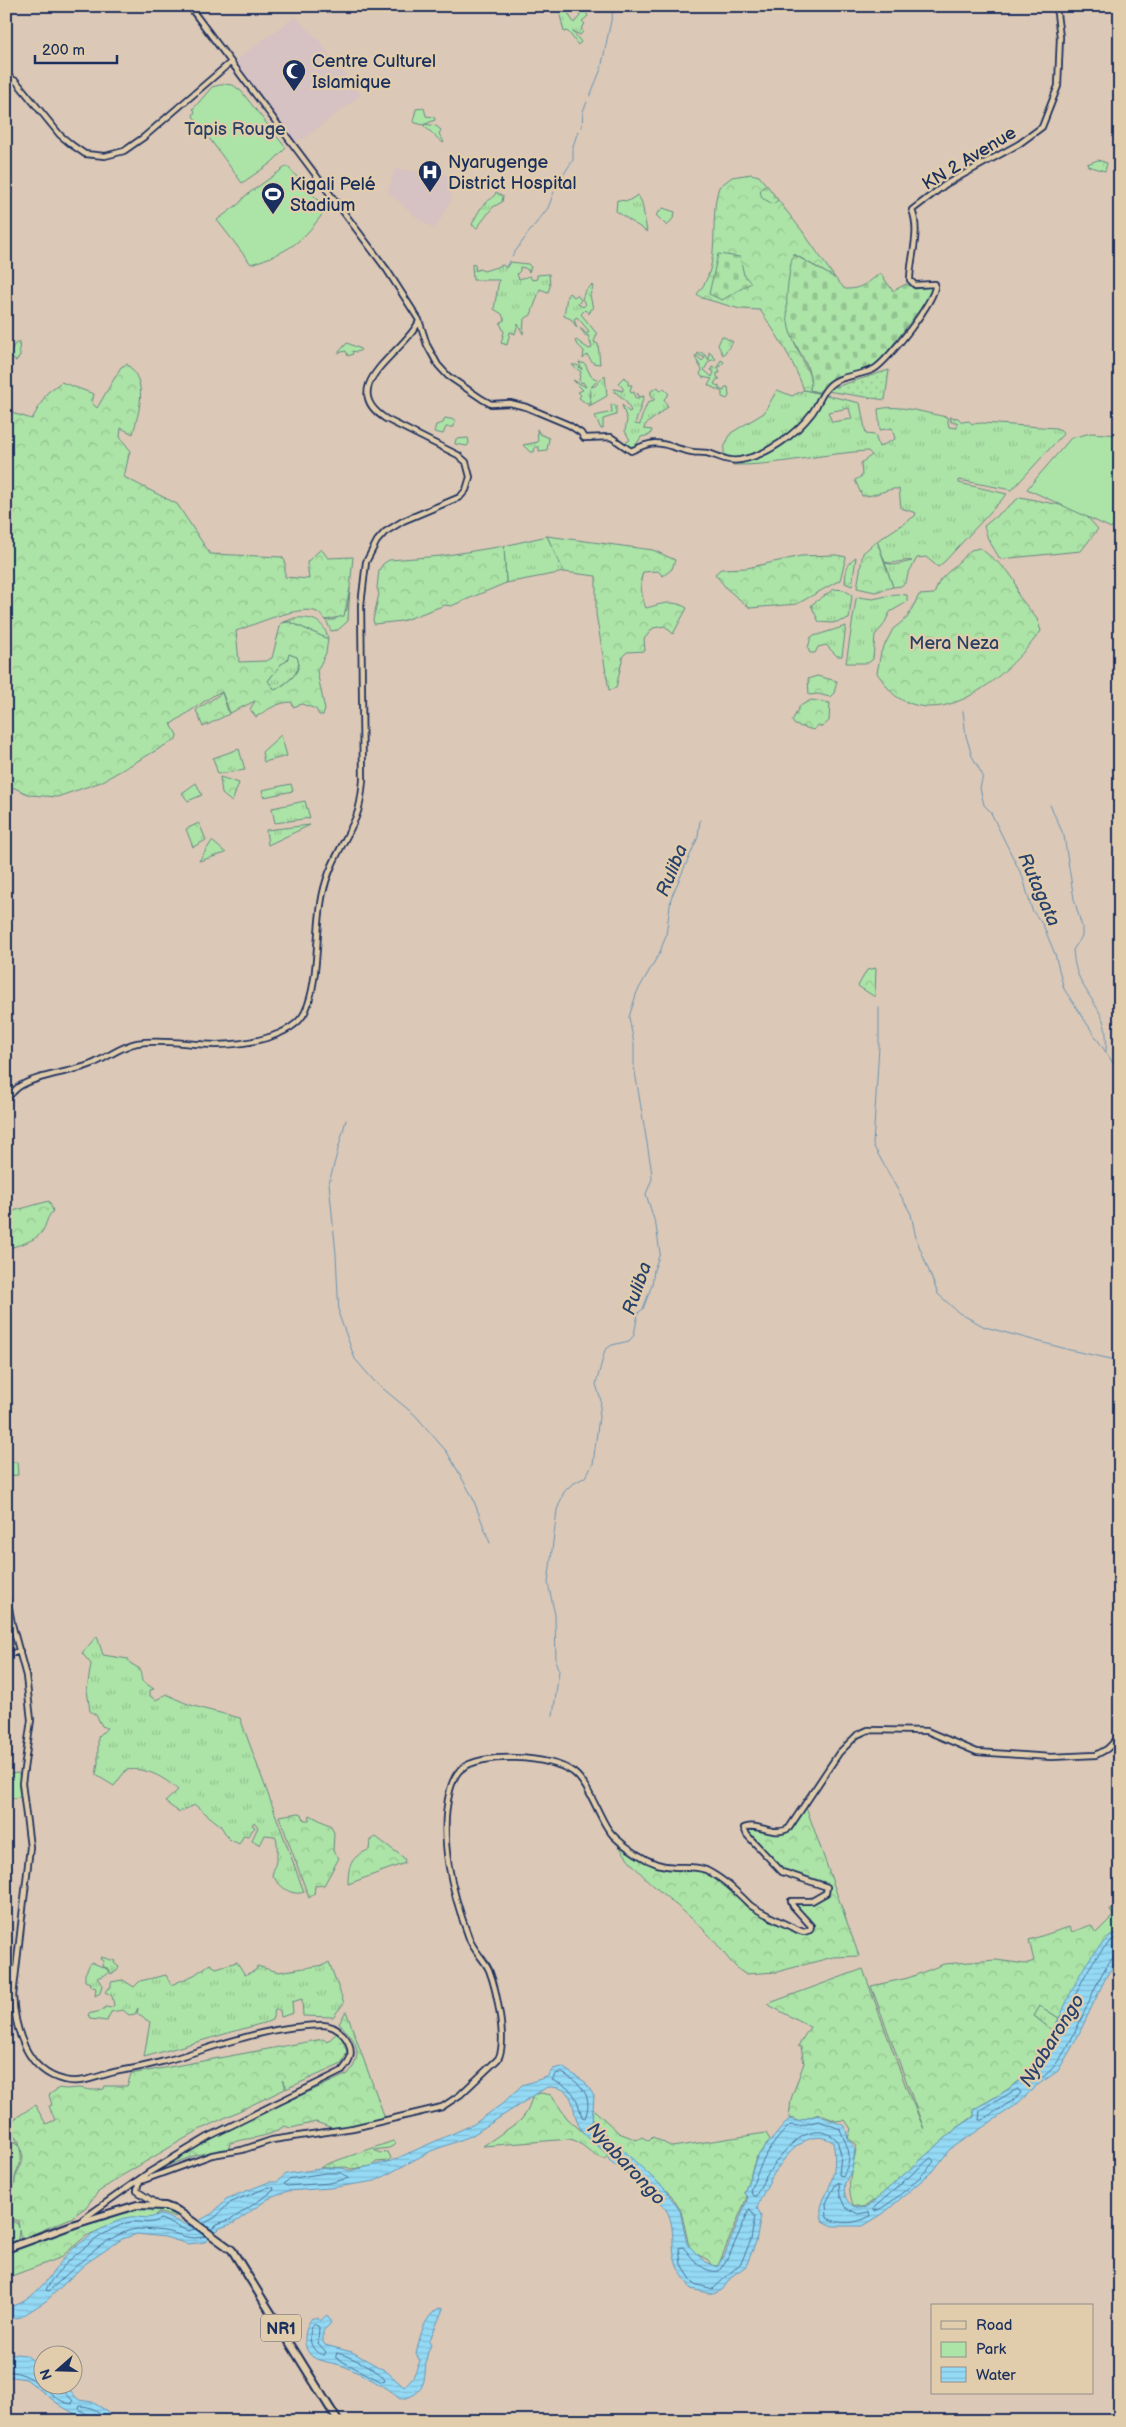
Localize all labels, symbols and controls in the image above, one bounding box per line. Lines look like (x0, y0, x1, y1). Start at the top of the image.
scale bar (35, 32, 118, 64)
text: 200 m (42, 41, 85, 60)
place label: Centre Culturel Islamique (312, 51, 436, 93)
mosque icon: Centre Culturel Islamique (281, 58, 307, 92)
park label: Tapis Rouge (184, 119, 286, 140)
street label: KN 2 Avenue (918, 122, 1020, 195)
place label: Nyarugenge District Hospital (448, 152, 577, 194)
hospital icon: Nyarugenge District Hospital (417, 159, 443, 193)
place label: Kigali Pelé Stadium (290, 174, 376, 216)
sports icon: Kigali Pelé Stadium (260, 181, 286, 215)
park label: Mera Neza (909, 633, 999, 654)
water label: Ruliba (652, 841, 693, 900)
water label: Rutagata (1012, 849, 1065, 930)
water label: Ruliba (618, 1259, 657, 1318)
water label: Nyabarongo (1015, 1990, 1090, 2091)
water label: Nyabarongo (582, 2118, 670, 2210)
legend (931, 2304, 1094, 2394)
road number: NR1 (261, 2314, 301, 2342)
text: Road (976, 2316, 1012, 2335)
text: Park (976, 2340, 1007, 2359)
north arrow (32, 2344, 82, 2394)
text: N (36, 2366, 56, 2382)
text: Water (976, 2366, 1016, 2385)

